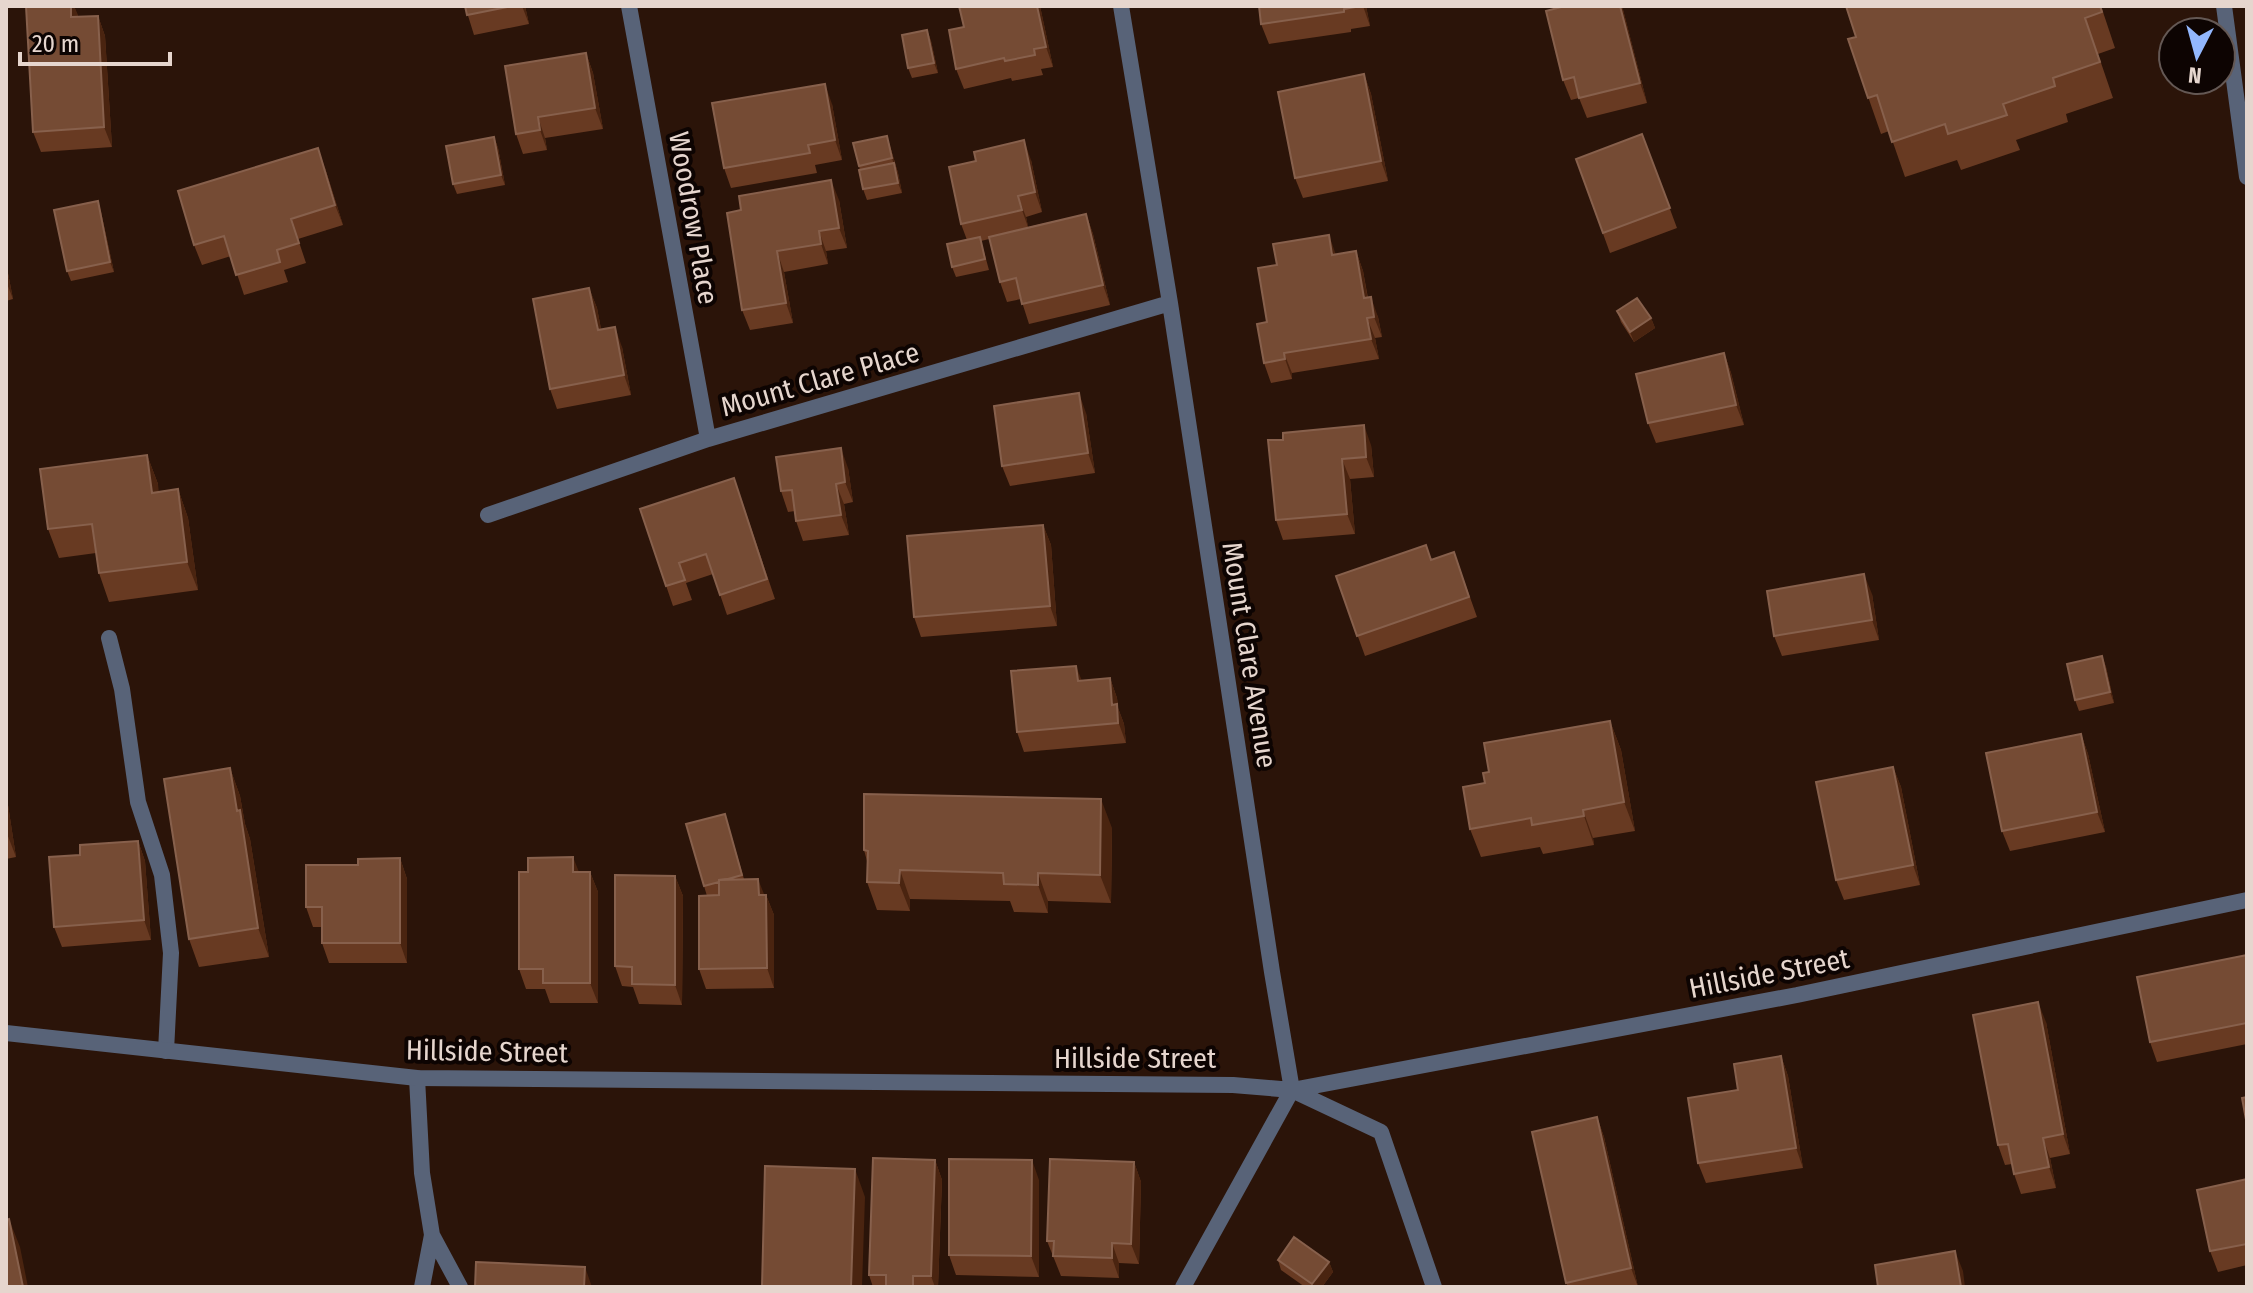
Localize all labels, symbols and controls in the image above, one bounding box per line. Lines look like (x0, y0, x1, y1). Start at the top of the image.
scale bar (20, 16, 170, 66)
north arrow (2157, 16, 2237, 96)
text: 20 m (32, 30, 79, 58)
text: N (2187, 61, 2203, 90)
street label: Woodrow Place (662, 129, 725, 307)
street label: Mount Clare Place (717, 335, 923, 424)
street label: Mount Clare Avenue (1215, 540, 1284, 770)
street label: Hillside Street (1686, 942, 1853, 1005)
street label: Hillside Street (406, 1034, 569, 1069)
street label: Hillside Street (1054, 1042, 1217, 1075)

